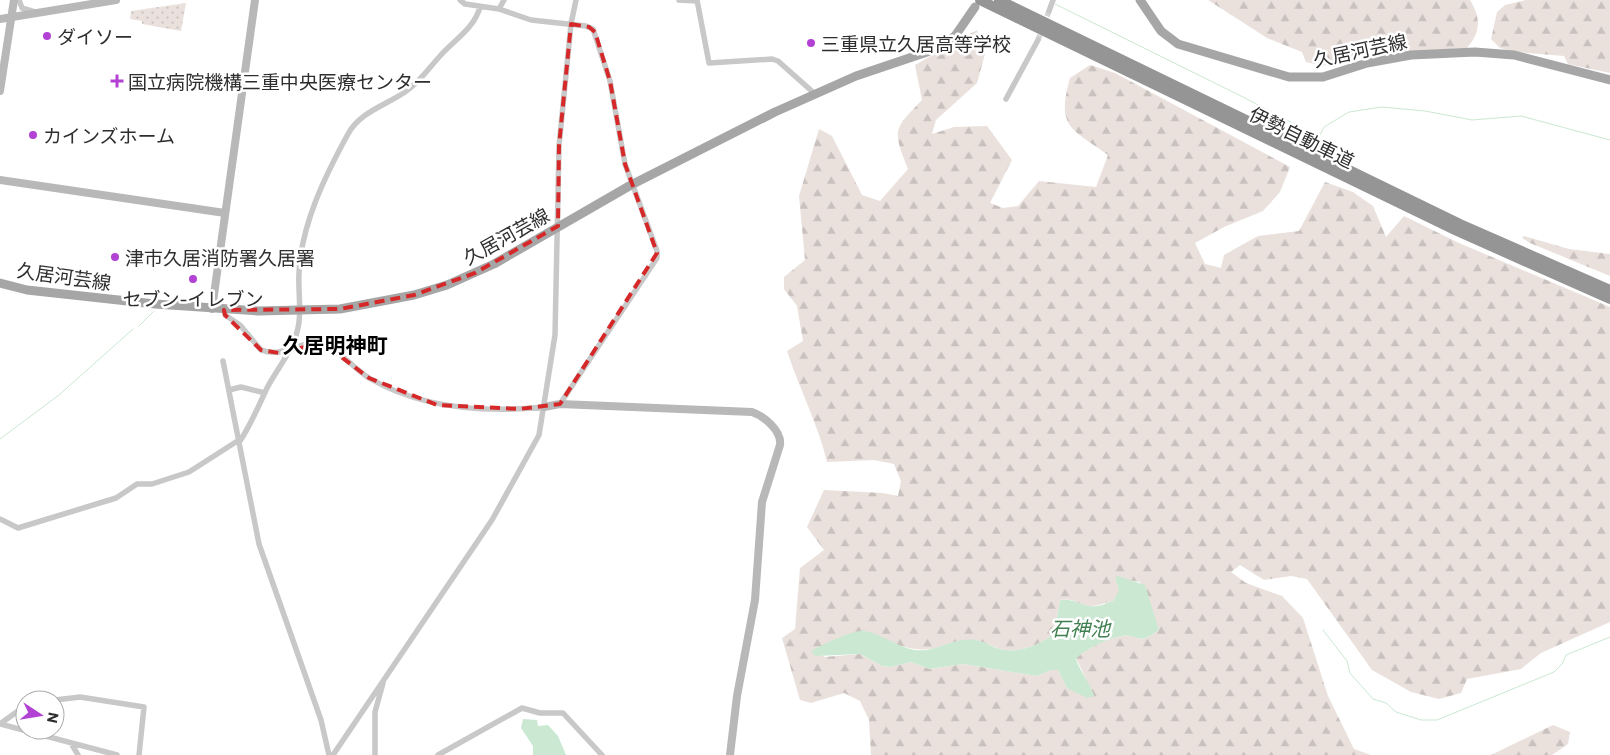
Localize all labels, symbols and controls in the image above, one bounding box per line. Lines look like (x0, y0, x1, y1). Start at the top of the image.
place label: ダイソー (57, 25, 133, 48)
street label: 久居河芸線 (1311, 29, 1409, 71)
marker: ダイソー (41, 30, 53, 42)
place label: 三重県立久居高等学校 (821, 32, 1011, 55)
marker: 三重県立久居高等学校 (805, 37, 817, 49)
place label: 国立病院機構三重中央医療センター (128, 70, 432, 93)
marker: 国立病院機構三重中央医療センター (110, 74, 124, 88)
street label: 伊勢自動車道 (1246, 102, 1358, 172)
place label: カインズホーム (43, 124, 175, 147)
marker: カインズホーム (27, 129, 39, 141)
street label: 久居河芸線 (459, 203, 553, 269)
place label: 津市久居消防署久居署 (125, 246, 315, 269)
marker: 津市久居消防署久居署 (109, 251, 121, 263)
street label: 久居河芸線 (15, 258, 113, 294)
marker: セブン-イレブン (187, 273, 199, 285)
place label: セブン-イレブン (122, 287, 264, 310)
district label: 久居明神町 (283, 332, 388, 357)
water label: 石神池 (1050, 616, 1112, 640)
north arrow (15, 690, 65, 740)
text: N (44, 711, 63, 725)

